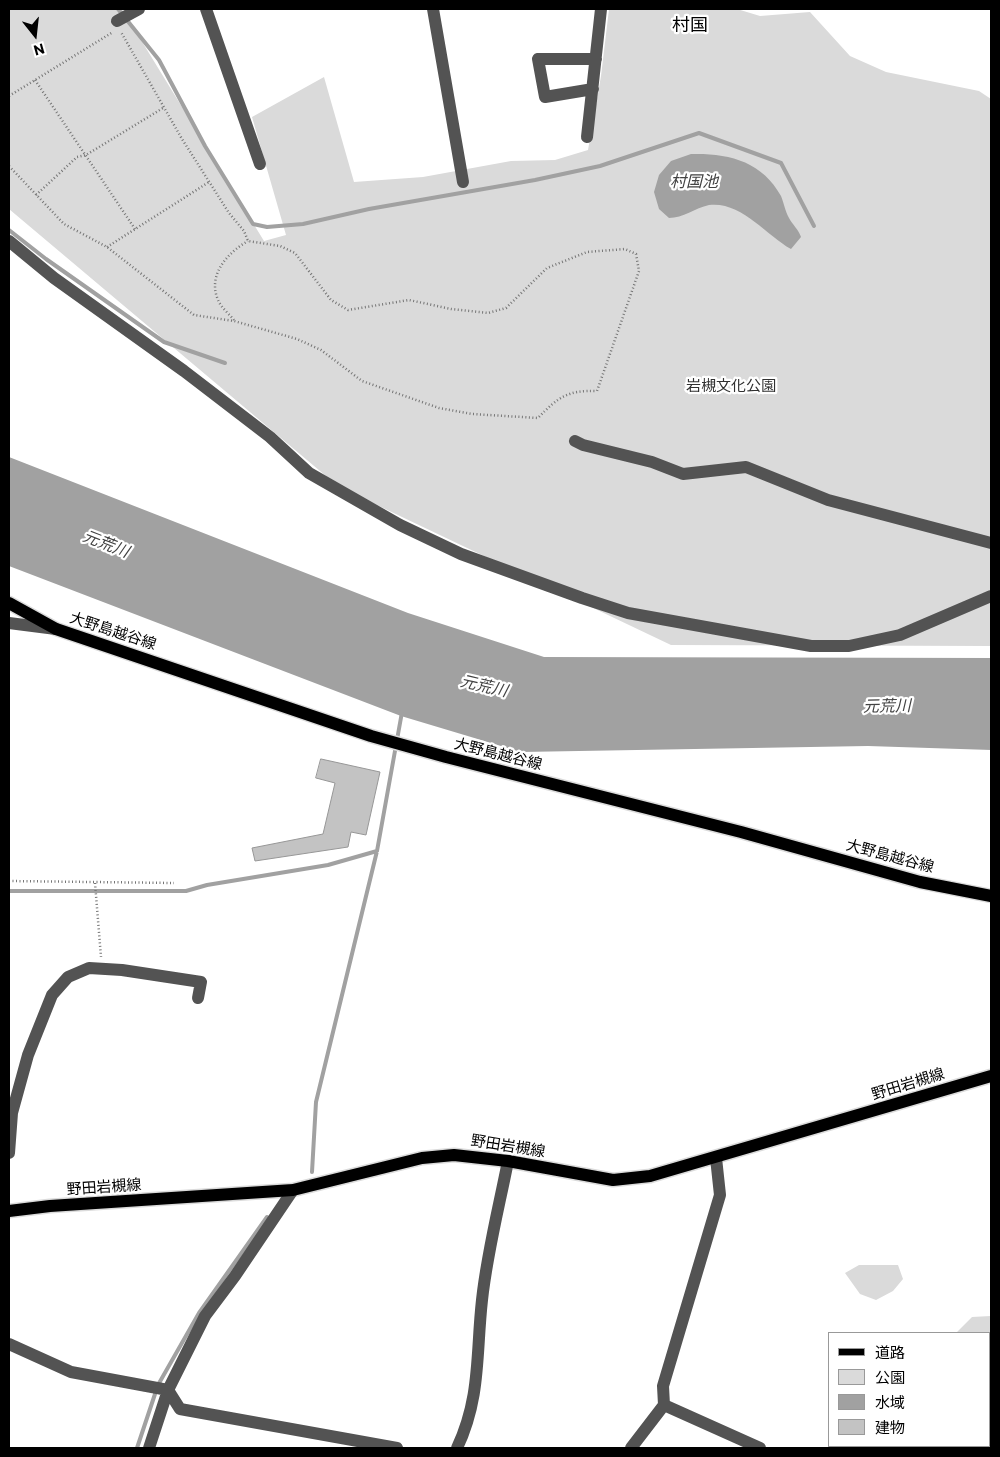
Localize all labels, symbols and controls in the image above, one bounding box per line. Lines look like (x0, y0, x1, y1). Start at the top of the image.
north arrow (10, 10, 60, 60)
district label: 村国 (672, 14, 708, 36)
text: N (32, 40, 47, 60)
water label: 村国池 (670, 172, 718, 192)
park label: 岩槻文化公園 (686, 377, 776, 395)
water label: 元荒川 (80, 526, 132, 562)
street label: 大野島越谷線 (67, 609, 159, 653)
water label: 元荒川 (458, 671, 510, 701)
water label: 元荒川 (863, 696, 911, 716)
street label: 大野島越谷線 (452, 734, 544, 774)
street label: 大野島越谷線 (844, 836, 936, 876)
street label: 野田岩槻線 (870, 1064, 946, 1104)
street label: 野田岩槻線 (470, 1131, 546, 1161)
street label: 野田岩槻線 (66, 1175, 142, 1199)
legend (828, 1332, 990, 1447)
text: 道路 (875, 1343, 905, 1361)
text: 公園 (875, 1368, 905, 1386)
text: 水域 (875, 1393, 905, 1411)
text: 建物 (875, 1418, 905, 1436)

